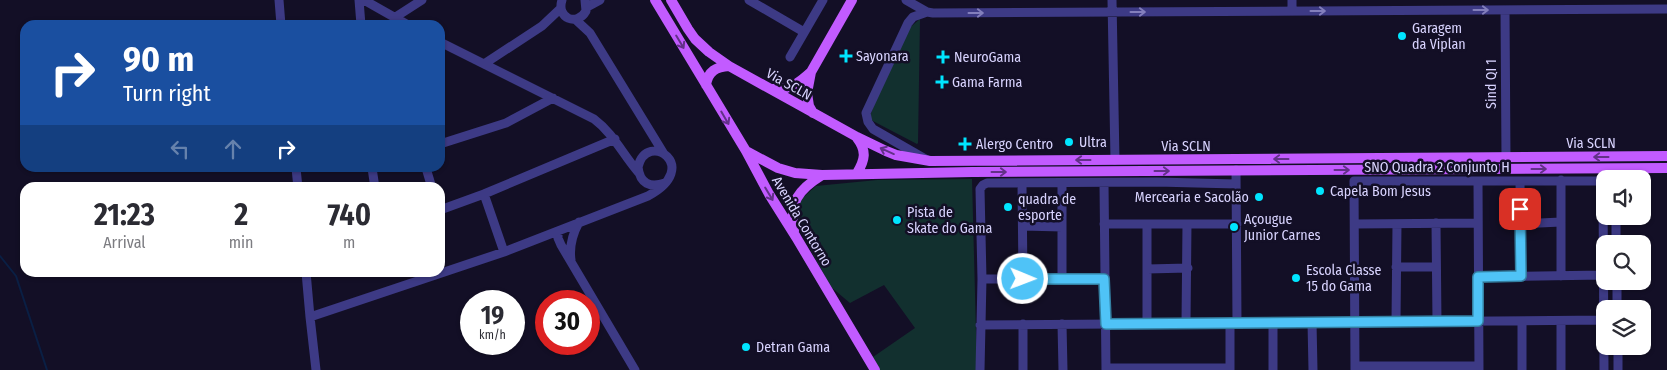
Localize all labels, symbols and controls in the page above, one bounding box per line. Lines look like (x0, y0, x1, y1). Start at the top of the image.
one-way arrow (1472, 5, 1489, 15)
one-way arrow (1310, 6, 1326, 16)
one-way arrow (968, 8, 984, 18)
one-way arrow (1130, 8, 1146, 17)
place label: Garagem da Viplan (1412, 20, 1466, 53)
marker: Garagem da Viplan (1396, 30, 1408, 42)
one-way arrow (676, 34, 686, 48)
text: 90 m (123, 38, 194, 80)
icon: right (40, 40, 105, 105)
place label: Sayonara (856, 48, 909, 65)
place label: NeuroGama (954, 49, 1021, 66)
marker: Sayonara (840, 50, 852, 62)
marker: NeuroGama (936, 50, 950, 64)
street label: Sind QI 1 (1483, 59, 1500, 109)
street label: Via SCLN (763, 65, 815, 104)
place label: Gama Farma (952, 74, 1023, 91)
marker: Gama Farma (936, 76, 948, 88)
text: Turn right (123, 80, 211, 107)
one-way arrow (721, 111, 731, 125)
place label: Ultra (1079, 134, 1107, 151)
icon: left (166, 135, 194, 163)
icon: ahead (219, 135, 247, 163)
icon: right (272, 135, 300, 163)
street label: Via SCLN (1566, 135, 1616, 152)
place label: Alergo Centro (976, 136, 1053, 153)
marker: Ultra (1063, 136, 1075, 148)
marker: Alergo Centro (958, 137, 972, 151)
street label: Via SCLN (1161, 138, 1211, 155)
one-way arrow (880, 146, 895, 156)
one-way arrow (1593, 152, 1610, 162)
one-way arrow (1273, 154, 1290, 164)
one-way arrow (1076, 155, 1092, 165)
street label: SNO Quadra 2 Conjunto H (1364, 159, 1510, 176)
one-way arrow (1530, 164, 1547, 174)
one-way arrow (1333, 165, 1349, 175)
one-way arrow (1153, 166, 1169, 176)
one-way arrow (990, 167, 1007, 177)
map controls (1596, 170, 1651, 355)
button: sound (1596, 170, 1651, 225)
street label: Avenida Contorno (768, 173, 835, 269)
place label: Capela Bom Jesus (1330, 183, 1431, 200)
marker: Capela Bom Jesus (1314, 185, 1326, 197)
one-way arrow (764, 186, 774, 200)
pin (1499, 188, 1541, 230)
place label: Mercearia e Sacolão (1135, 189, 1249, 206)
place label: quadra de esporte (1018, 191, 1076, 224)
marker: Mercearia e Sacolão (1253, 191, 1265, 203)
icon: arrive (1506, 195, 1534, 223)
text: 21:23 (94, 197, 155, 233)
text: 2 (234, 197, 248, 233)
text: 740 (327, 197, 371, 233)
marker: quadra de esporte (1002, 201, 1014, 213)
place label: Pista de Skate do Gama (907, 204, 992, 237)
place label: Açougue Junior Carnes (1244, 211, 1321, 244)
marker: Pista de Skate do Gama (891, 214, 903, 226)
marker: Açougue Junior Carnes (1228, 221, 1240, 233)
text: Arrival (103, 233, 146, 252)
text: min (229, 233, 254, 252)
text: m (343, 233, 355, 252)
button: search (1596, 235, 1651, 290)
position arrow (996, 252, 1048, 304)
place label: Escola Classe 15 do Gama (1306, 262, 1382, 295)
marker: Escola Classe 15 do Gama (1290, 272, 1302, 284)
speed limit sign: 30 (535, 290, 600, 355)
button: layers (1596, 300, 1651, 355)
text: 19 (481, 301, 504, 331)
text: km/h (479, 328, 506, 342)
place label: Detran Gama (756, 339, 830, 356)
marker: Detran Gama (740, 341, 752, 353)

